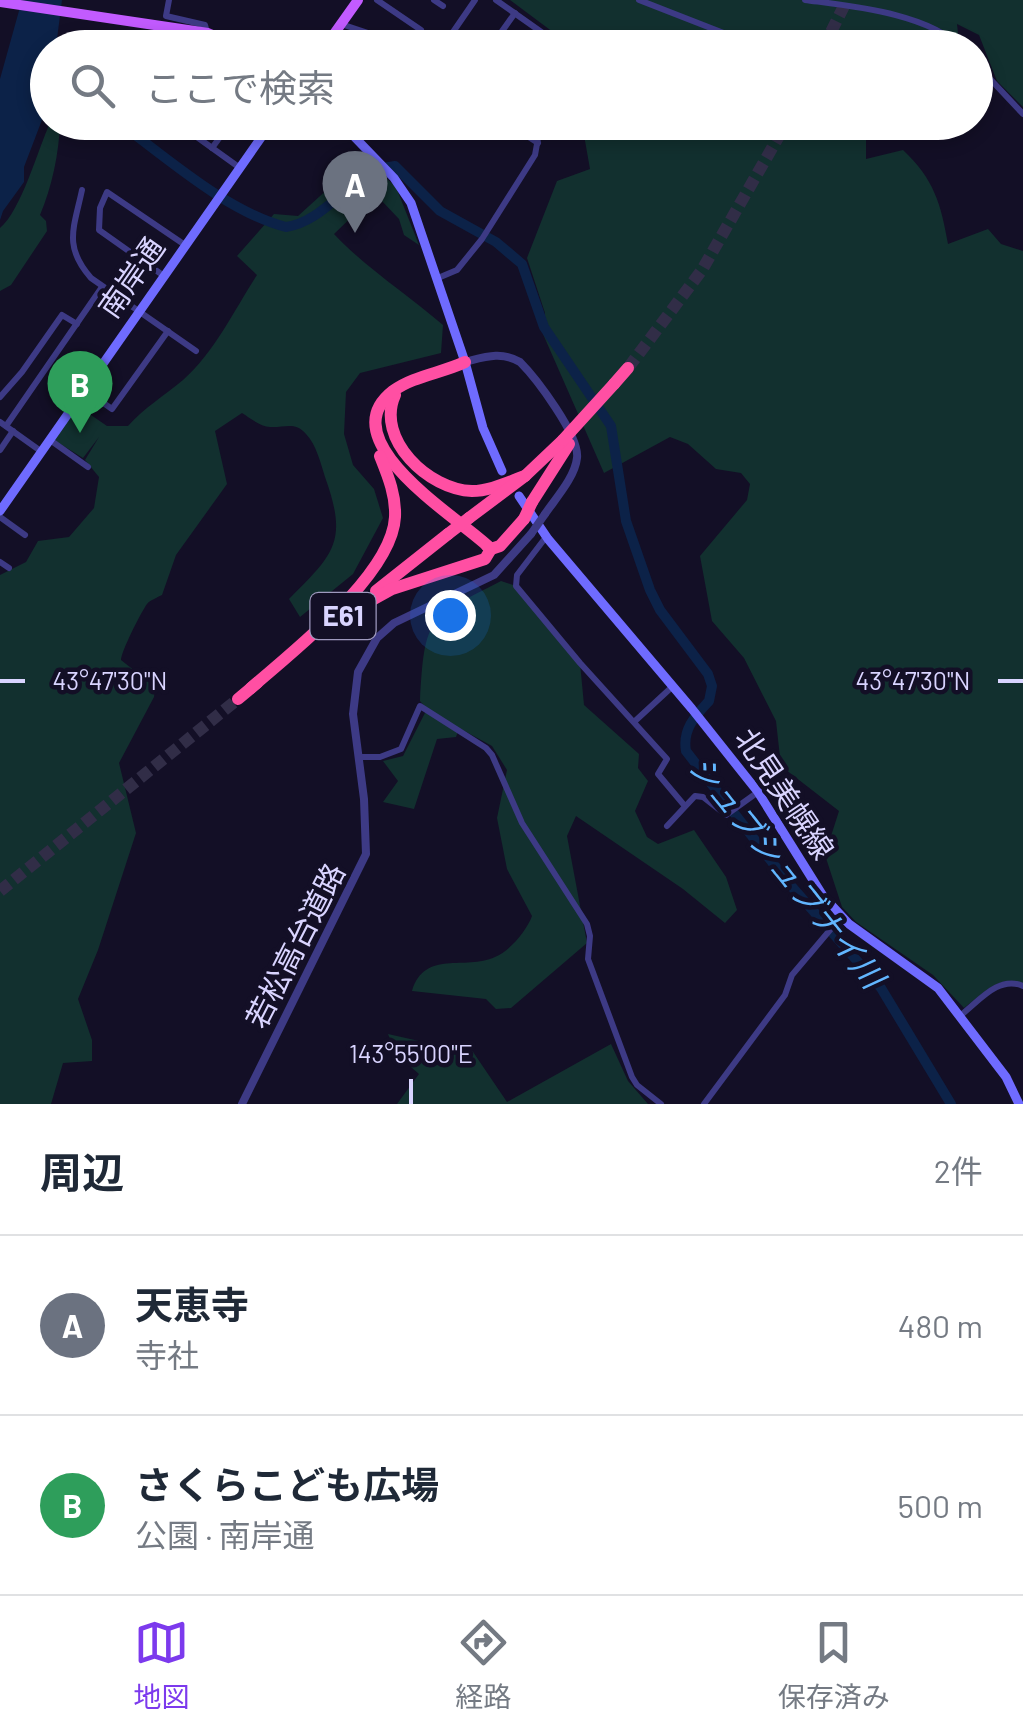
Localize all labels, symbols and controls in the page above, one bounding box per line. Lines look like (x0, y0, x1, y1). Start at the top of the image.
search box (30, 30, 993, 140)
icon: search (65, 58, 120, 113)
text: ここで検索 (145, 64, 335, 110)
pin: A (322, 150, 388, 233)
street label: 南岸通 (90, 230, 171, 324)
pin: B (48, 350, 112, 433)
your location (425, 590, 476, 641)
road number: E61 (310, 593, 376, 639)
text: 43°47'30"N (53, 665, 167, 695)
text: 43°47'30"N (856, 665, 970, 695)
street label: 北見美幌線 (729, 721, 843, 865)
water label: シュブシュブナイ川 (682, 747, 895, 997)
street label: 若松高台道路 (237, 857, 351, 1033)
text: 143°55'00"E (349, 1038, 473, 1068)
text: 周辺 (40, 1146, 124, 1196)
text: 2件 (934, 1151, 983, 1189)
text: 天恵寺 (135, 1281, 249, 1327)
text: A (62, 1306, 83, 1344)
text: 480 m (898, 1306, 983, 1344)
text: 寺社 (135, 1335, 199, 1373)
text: さくらこども広場 (135, 1461, 439, 1507)
text: B (63, 1486, 82, 1524)
text: 500 m (898, 1486, 983, 1524)
text: 公園 · 南岸通 (135, 1515, 315, 1553)
tab: 地図 (133, 1615, 189, 1715)
tab: 経路 (455, 1615, 512, 1715)
tab: 保存済み (778, 1615, 890, 1715)

